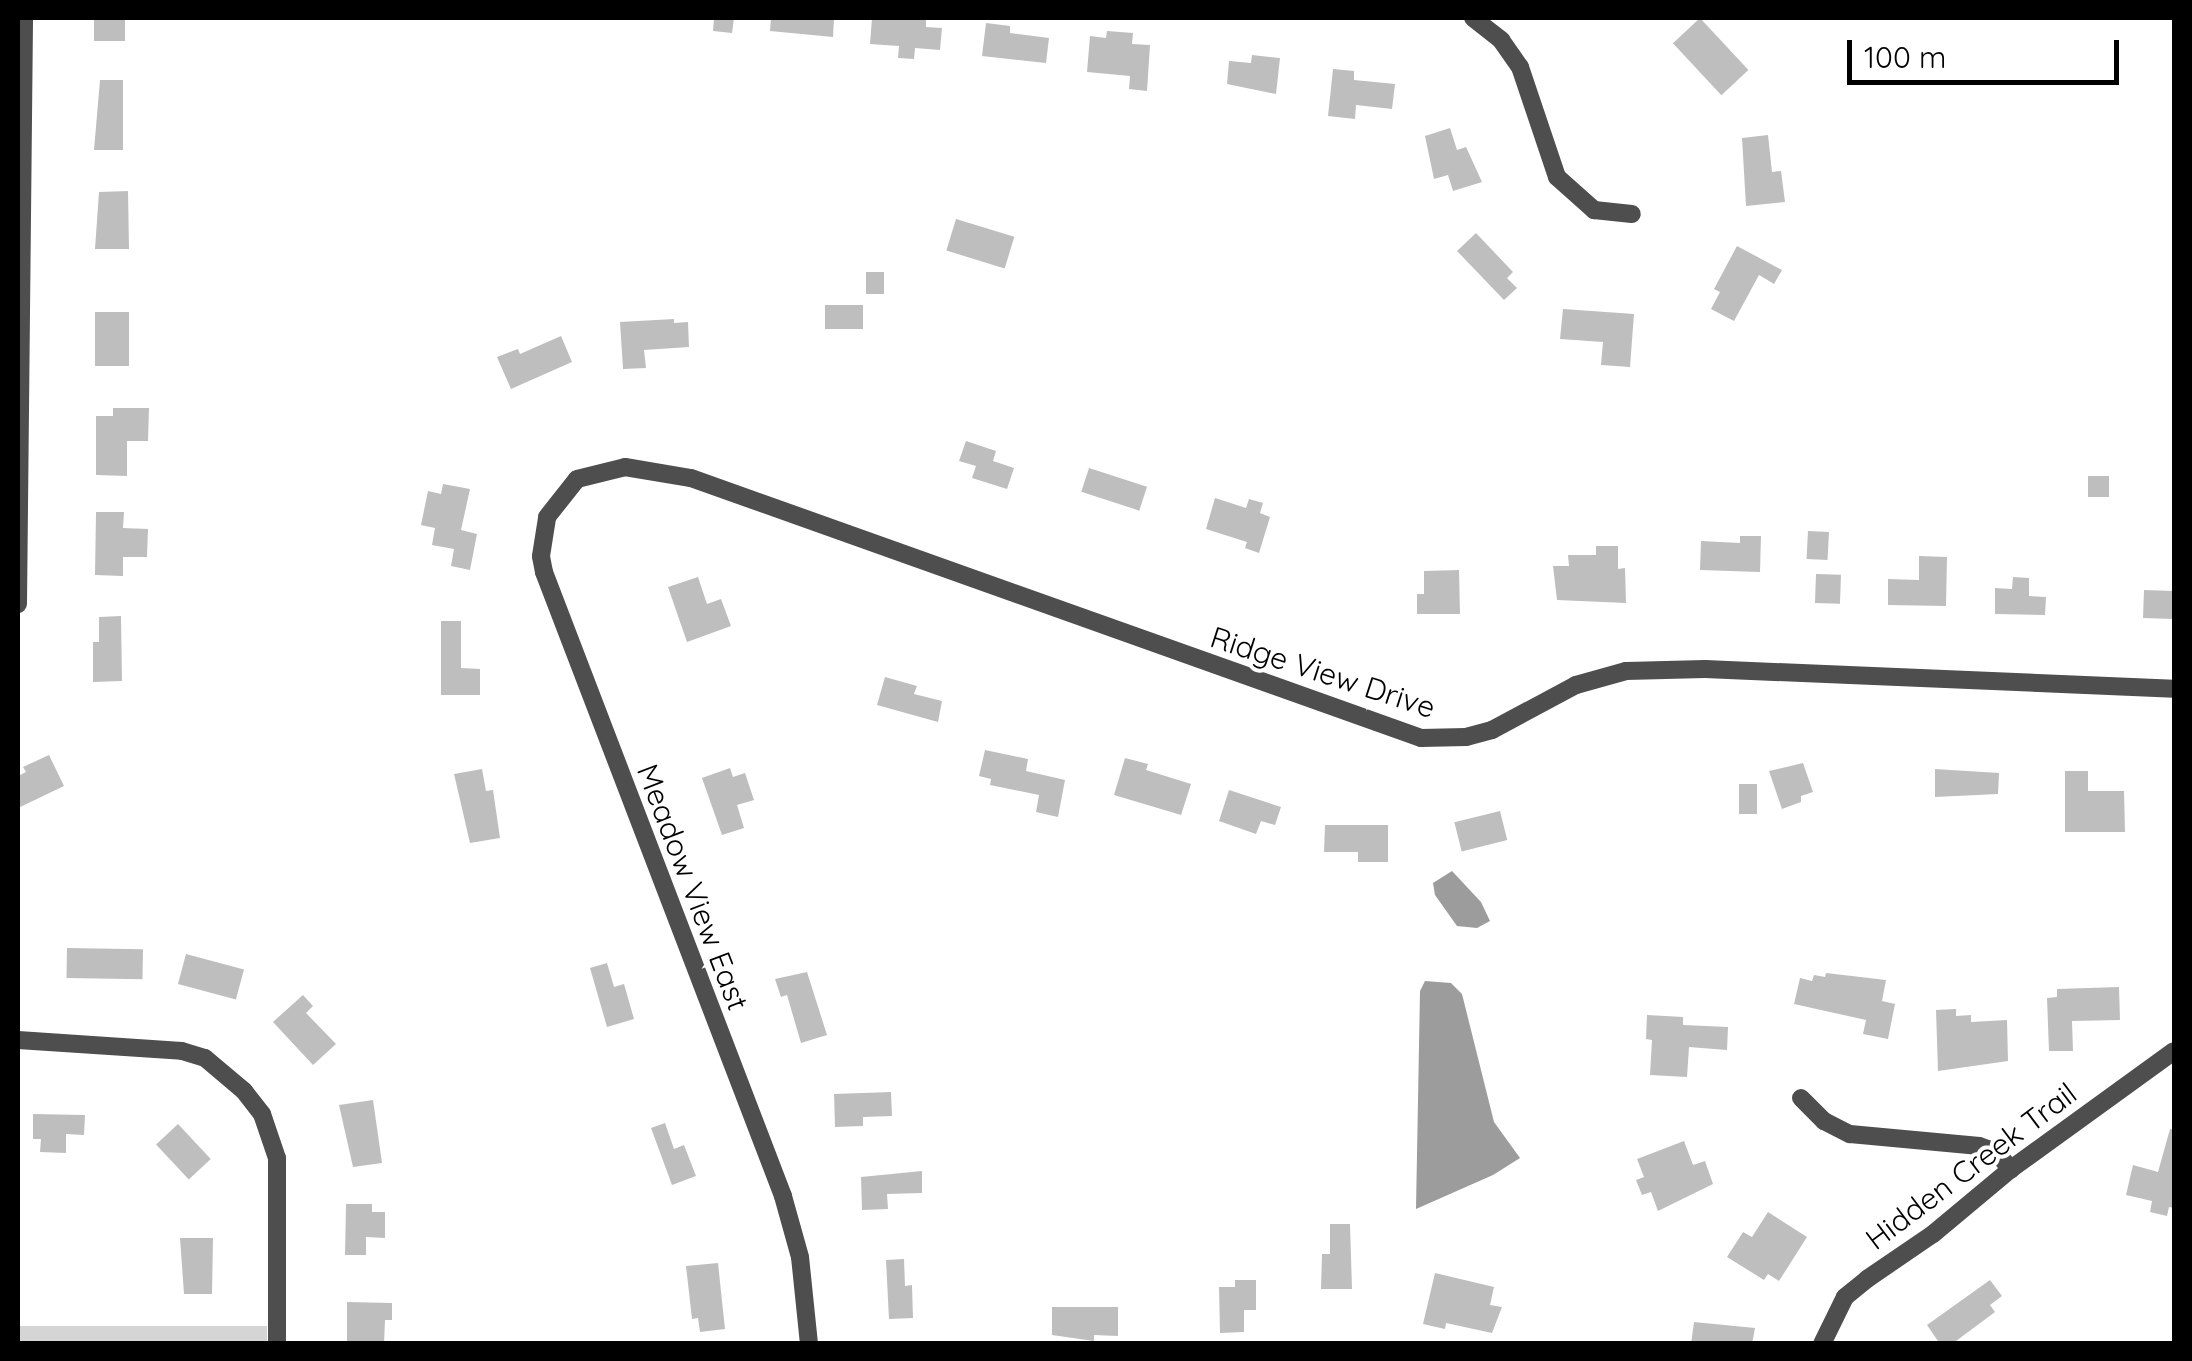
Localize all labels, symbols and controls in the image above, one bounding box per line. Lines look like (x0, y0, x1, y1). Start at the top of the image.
scale bar (1852, 20, 2124, 82)
text: 100 m (1864, 38, 1946, 76)
street label: Ridge View Drive (1206, 619, 1440, 725)
street label: Meadow View East (629, 759, 757, 1015)
street label: Hidden Creek Trail (1859, 1075, 2083, 1257)

